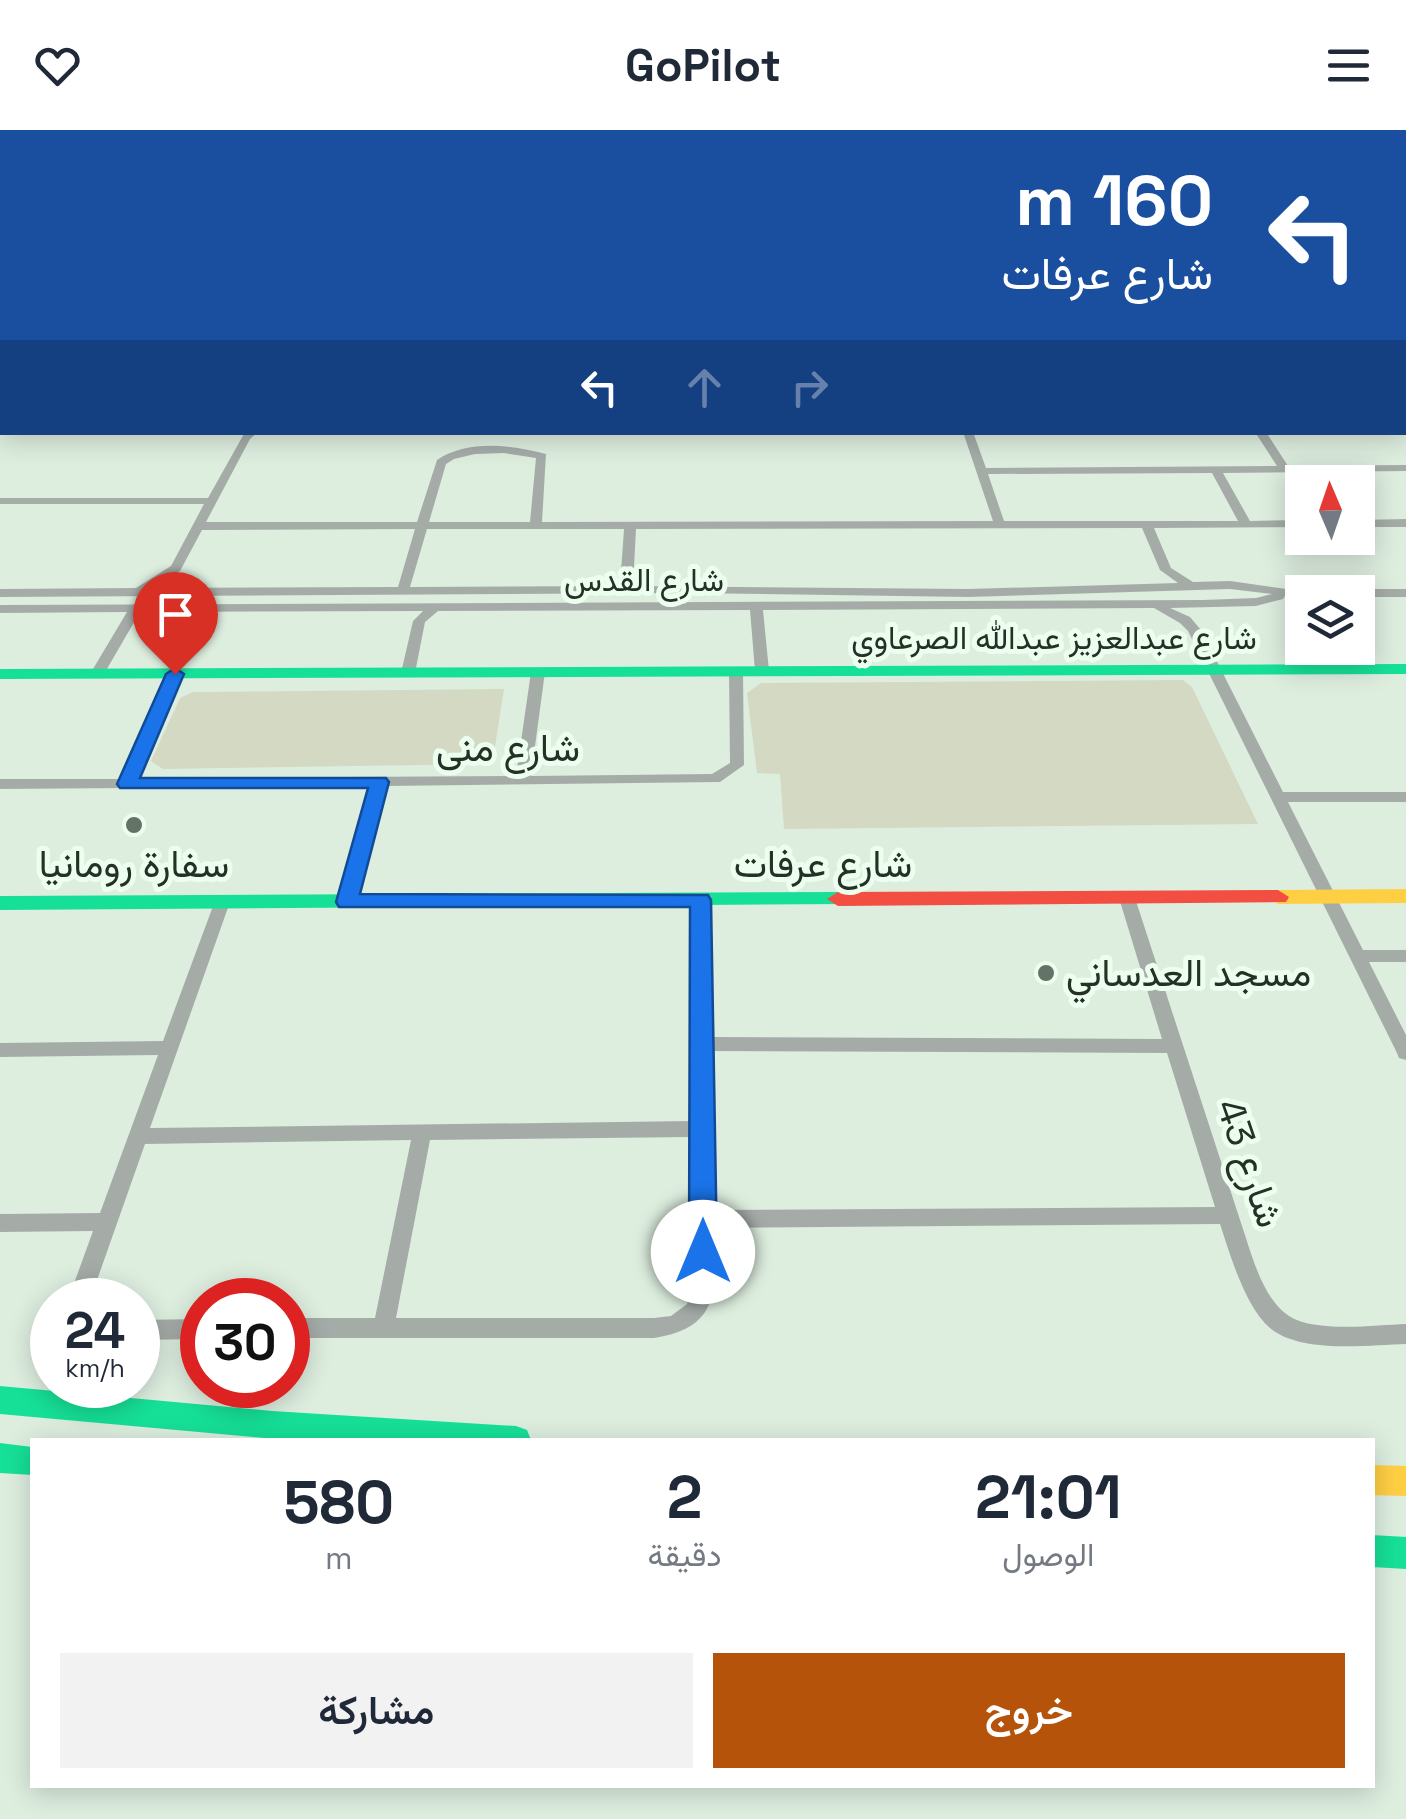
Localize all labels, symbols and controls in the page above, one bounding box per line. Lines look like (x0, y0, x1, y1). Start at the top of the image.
text: GoPilot (625, 37, 781, 94)
icon: heart (30, 38, 85, 93)
icon: menu (1321, 38, 1376, 93)
text: 160 m (1015, 156, 1213, 245)
icon: left (1248, 170, 1378, 300)
text: شارع عرفات (1001, 245, 1213, 302)
icon: left (572, 360, 627, 415)
icon: ahead (677, 360, 732, 415)
icon: right (782, 360, 837, 415)
north arrow (1285, 465, 1375, 555)
map controls (1285, 465, 1375, 665)
street label: شارع القدس (564, 560, 724, 602)
pin (133, 572, 218, 675)
button: layers (1285, 575, 1375, 665)
icon: arrive (148, 587, 203, 642)
street label: شارع عبدالعزيز عبدالله الصرعاوي (851, 618, 1257, 664)
street label: شارع منى (436, 724, 580, 774)
marker: سفارة رومانيا (123, 814, 145, 836)
place label: سفارة رومانيا (39, 840, 229, 888)
street label: شارع عرفات (734, 840, 912, 890)
place label: مسجد العدساني (1066, 949, 1311, 1004)
marker: مسجد العدساني (1035, 962, 1057, 984)
street label: شارع 43 (1204, 1092, 1294, 1234)
position arrow (651, 1200, 755, 1304)
speed limit sign: 30 (180, 1278, 310, 1408)
text: 24 (65, 1299, 125, 1363)
text: km/h (65, 1352, 125, 1384)
text: 2 (667, 1459, 702, 1536)
text: 21:01 (975, 1459, 1122, 1536)
text: 580 (283, 1464, 394, 1541)
text: دقيقة (648, 1535, 722, 1575)
text: الوصول (1002, 1535, 1095, 1575)
text: m (325, 1538, 353, 1578)
button: مشاركة (60, 1653, 693, 1768)
button: خروج (713, 1653, 1345, 1768)

